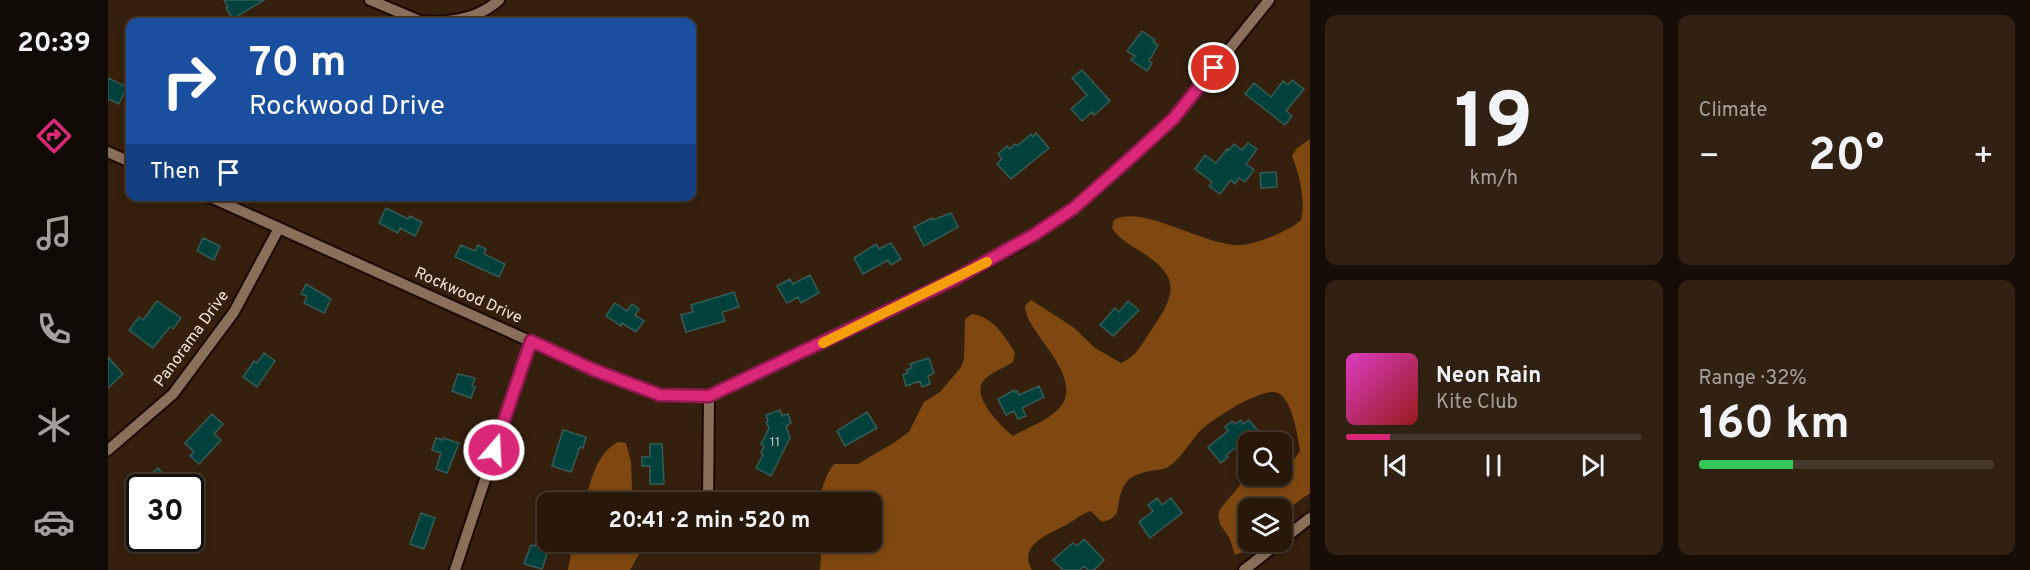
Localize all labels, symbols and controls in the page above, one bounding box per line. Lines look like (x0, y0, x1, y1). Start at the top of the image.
text: 20:39 (17, 27, 91, 61)
text: 70 m (249, 38, 347, 91)
icon: right (150, 42, 228, 120)
pin (1188, 42, 1239, 93)
icon: arrive (1197, 51, 1230, 84)
text: 19 (1454, 77, 1533, 176)
text: Rockwood Drive (249, 90, 445, 124)
text: Climate (1699, 98, 1767, 124)
icon: directions (33, 115, 75, 157)
text: 20° (1808, 129, 1884, 186)
text: − (1699, 137, 1720, 179)
text: + (1973, 137, 1994, 179)
icon: arrive (212, 156, 245, 189)
text: Then (150, 159, 200, 186)
text: km/h (1469, 166, 1518, 192)
icon: music (33, 212, 75, 254)
street label: Rockwood Drive (411, 263, 525, 329)
street label: Panorama Drive (150, 287, 234, 391)
icon: phone (33, 308, 75, 350)
text: Neon Rain (1436, 363, 1541, 390)
text: Range · 32% (1699, 366, 1807, 392)
text: Kite Club (1436, 390, 1518, 416)
text: 160 km (1699, 397, 1850, 454)
icon: climate (33, 404, 75, 446)
position arrow (462, 418, 526, 482)
map controls (1238, 432, 1292, 552)
button: search (1238, 432, 1292, 486)
house number: 11 (770, 434, 780, 451)
icon: previous (1379, 449, 1412, 482)
icon: pause (1477, 449, 1510, 482)
icon: next (1576, 449, 1609, 482)
speed limit sign: 30 (126, 474, 204, 552)
button: layers (1238, 498, 1292, 552)
icon: car (33, 501, 75, 543)
text: 20:41 · 2 min · 520 m (609, 508, 810, 535)

